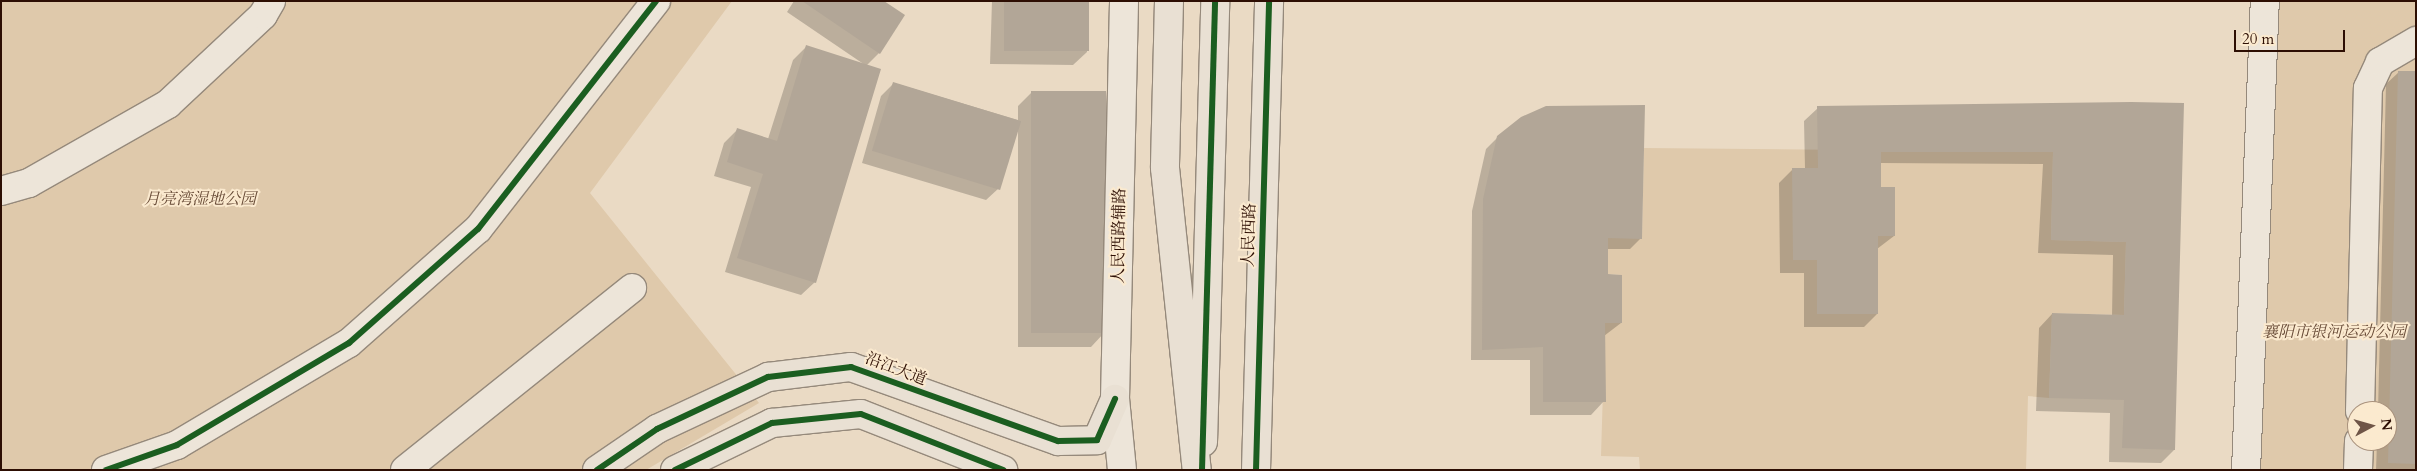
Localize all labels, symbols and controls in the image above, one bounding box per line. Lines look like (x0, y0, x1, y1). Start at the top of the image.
scale bar (2237, 20, 2348, 52)
text: 20 m (2242, 29, 2274, 49)
street label: 人民西路辅路 (1109, 188, 1129, 284)
park label: 月亮湾湿地公园 (144, 189, 256, 209)
street label: 人民西路 (1238, 203, 1260, 267)
park label: 襄阳市银河运动公园 (2262, 322, 2406, 342)
street label: 沿江大道 (863, 349, 929, 389)
north arrow (2347, 401, 2397, 451)
text: N (2376, 417, 2397, 432)

